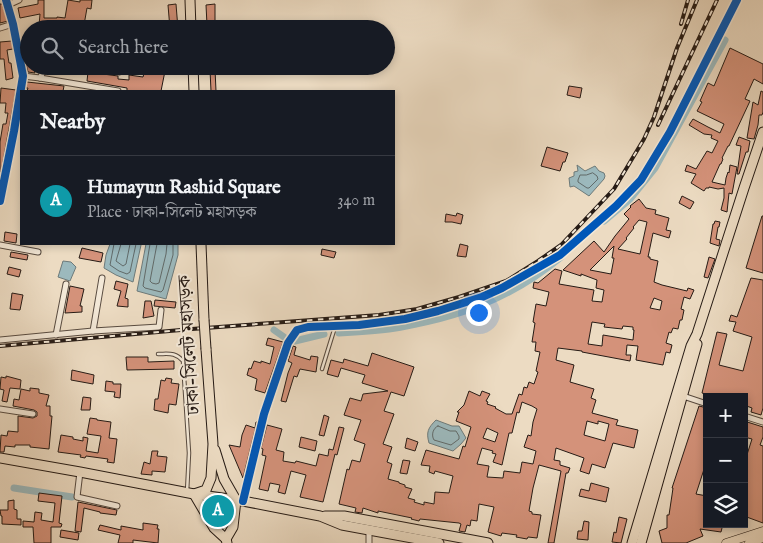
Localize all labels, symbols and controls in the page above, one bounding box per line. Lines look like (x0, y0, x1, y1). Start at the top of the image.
search box (20, 20, 395, 75)
icon: search (38, 34, 66, 62)
text: Search here (78, 36, 169, 60)
text: Nearby (40, 109, 105, 136)
text: Humayun Rashid Square (87, 176, 281, 200)
text: A (51, 191, 61, 211)
text: 340 m (337, 191, 375, 211)
text: Place · ঢাকা-সিলেট মহাসড়ক (87, 203, 257, 223)
street label: ঢাকা-সিলেট মহাসড়ক (174, 273, 206, 417)
your location (466, 300, 492, 326)
map controls (703, 393, 748, 528)
button: + (703, 393, 748, 438)
button: − (703, 438, 748, 483)
button: layers (703, 483, 748, 528)
pin: A (202, 492, 234, 530)

